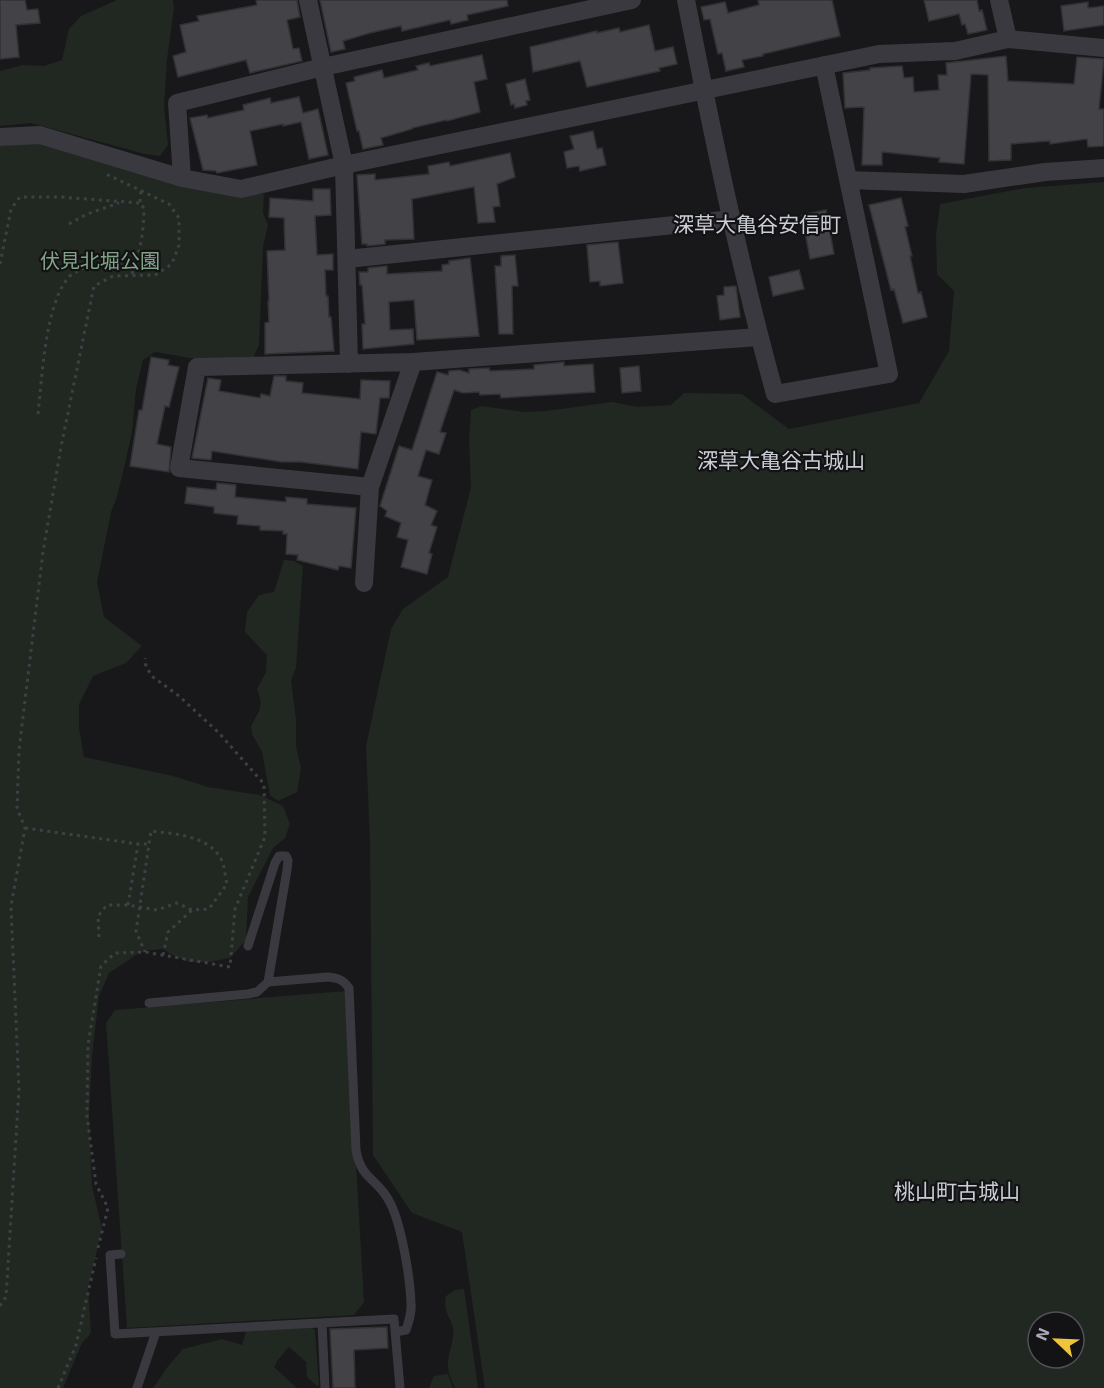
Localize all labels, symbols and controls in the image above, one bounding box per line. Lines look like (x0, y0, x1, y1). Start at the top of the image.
district label: 深草大亀谷安信町 (673, 211, 841, 236)
park label: 伏見北堀公園 (40, 248, 160, 272)
district label: 深草大亀谷古城山 (697, 447, 865, 472)
district label: 桃山町古城山 (894, 1178, 1020, 1203)
north arrow (1026, 1310, 1086, 1370)
text: N (1031, 1325, 1053, 1343)

